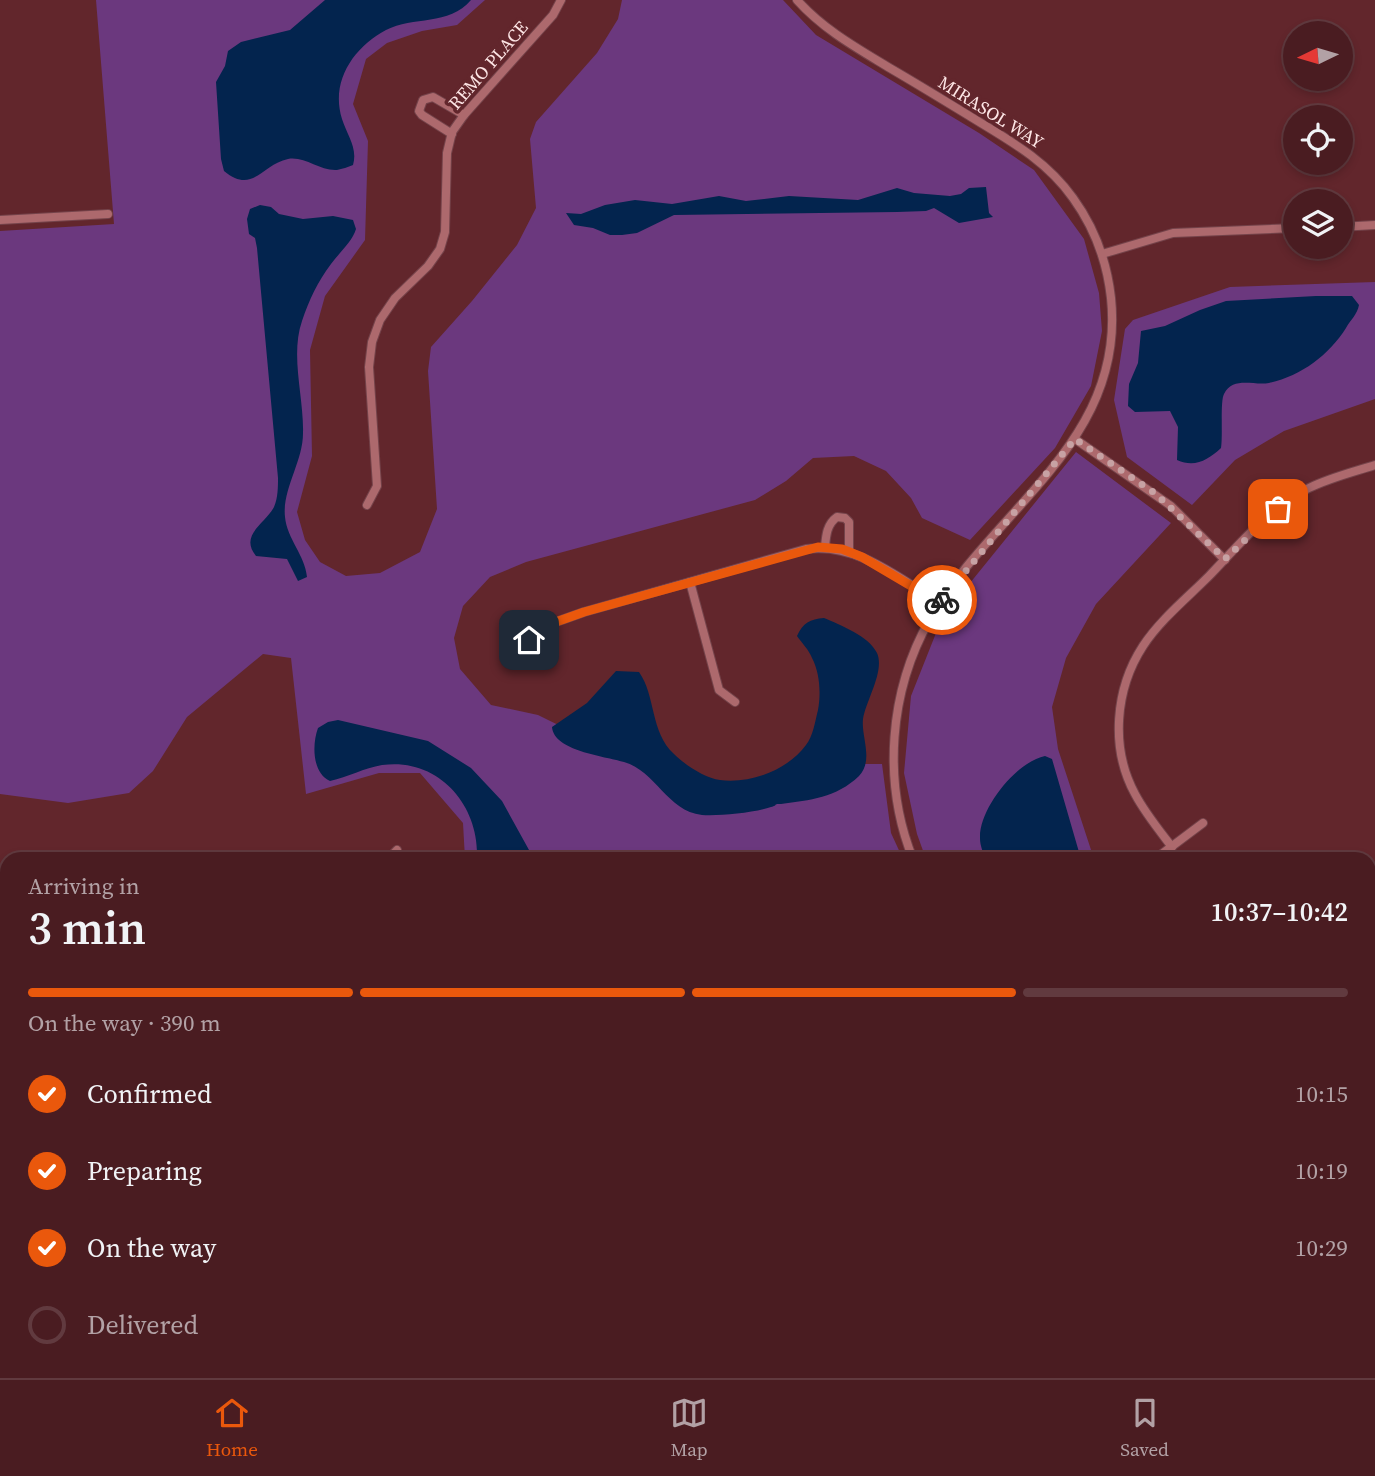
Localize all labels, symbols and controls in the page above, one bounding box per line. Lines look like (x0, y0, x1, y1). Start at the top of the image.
street label: REMO PLACE (443, 15, 534, 115)
north arrow (1283, 21, 1353, 91)
map controls (1283, 21, 1353, 259)
street label: MIRASOL WAY (934, 70, 1049, 155)
button: locate (1283, 105, 1353, 175)
button: layers (1283, 189, 1353, 259)
pin (1248, 479, 1308, 539)
icon: bag (1259, 490, 1297, 528)
courier (907, 565, 977, 635)
icon: bike (923, 581, 961, 619)
pin (499, 610, 559, 670)
icon: home (510, 621, 548, 659)
text: Arriving in (28, 870, 140, 902)
text: 10:37–10:42 (1211, 894, 1348, 930)
text: 3 min (28, 896, 146, 959)
text: On the way · 390 m (28, 1007, 221, 1039)
icon: check (28, 1075, 66, 1113)
text: Confirmed (87, 1076, 212, 1112)
text: 10:15 (1295, 1078, 1348, 1110)
icon: check (28, 1152, 66, 1190)
text: Preparing (87, 1153, 202, 1189)
text: 10:19 (1295, 1155, 1348, 1187)
icon: check (28, 1229, 66, 1267)
text: On the way (87, 1230, 216, 1266)
text: 10:29 (1295, 1232, 1348, 1264)
text: Delivered (87, 1307, 198, 1343)
tab: Home (206, 1394, 258, 1462)
tab: Map (670, 1394, 708, 1462)
tab: Saved (1120, 1394, 1169, 1462)

